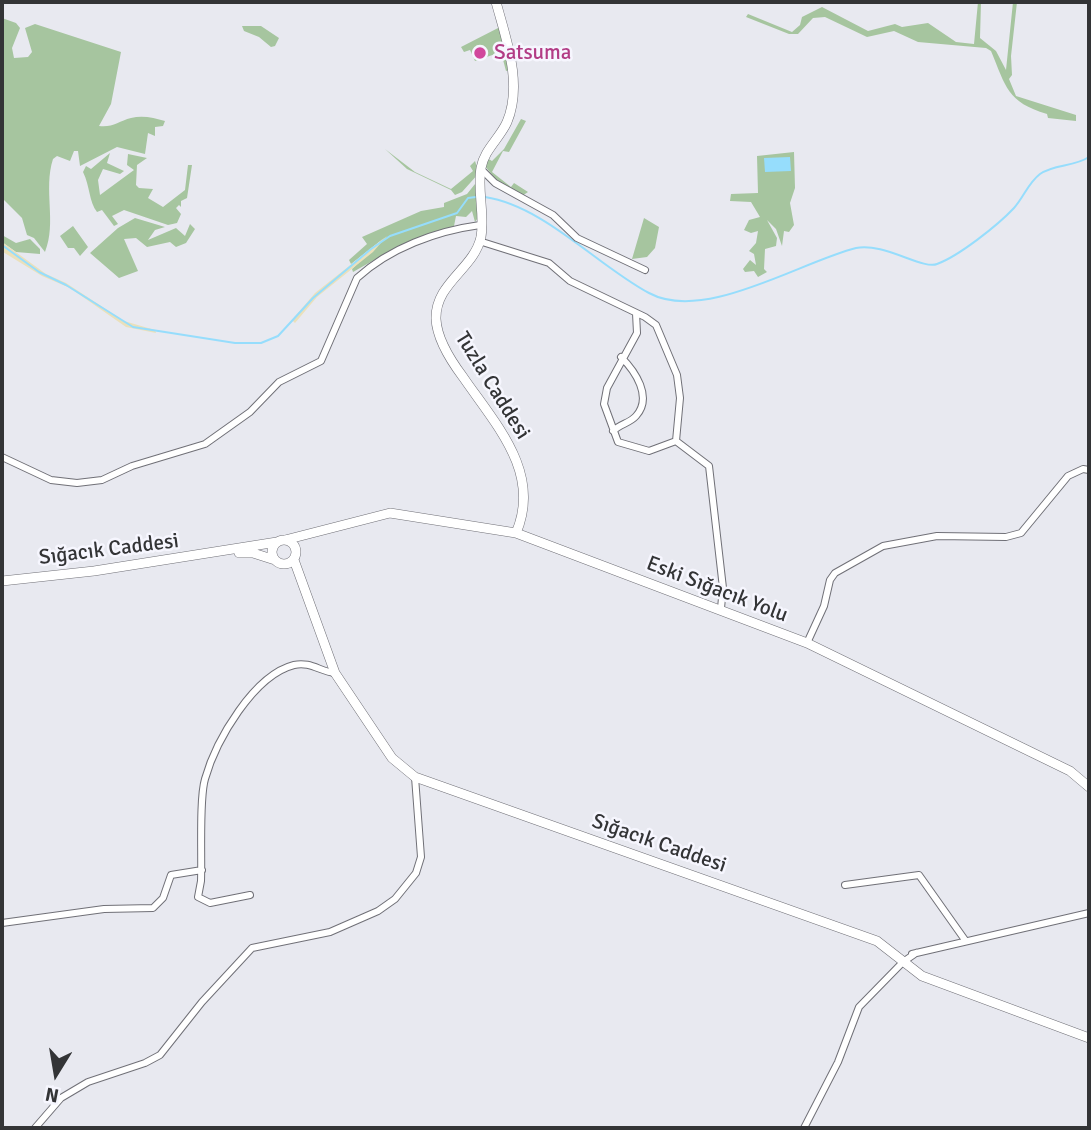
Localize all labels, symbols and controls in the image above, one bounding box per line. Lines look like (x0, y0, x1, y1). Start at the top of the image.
place label: Satsuma (494, 40, 571, 66)
marker: Satsuma (472, 45, 488, 61)
street label: Tuzla Caddesi (449, 328, 535, 444)
street label: Sığacık Caddesi (38, 529, 180, 571)
street label: Eski Sığacık Yolu (643, 551, 791, 629)
street label: Sığacık Caddesi (588, 809, 730, 879)
north arrow (21, 1039, 91, 1109)
text: N (43, 1082, 61, 1108)

